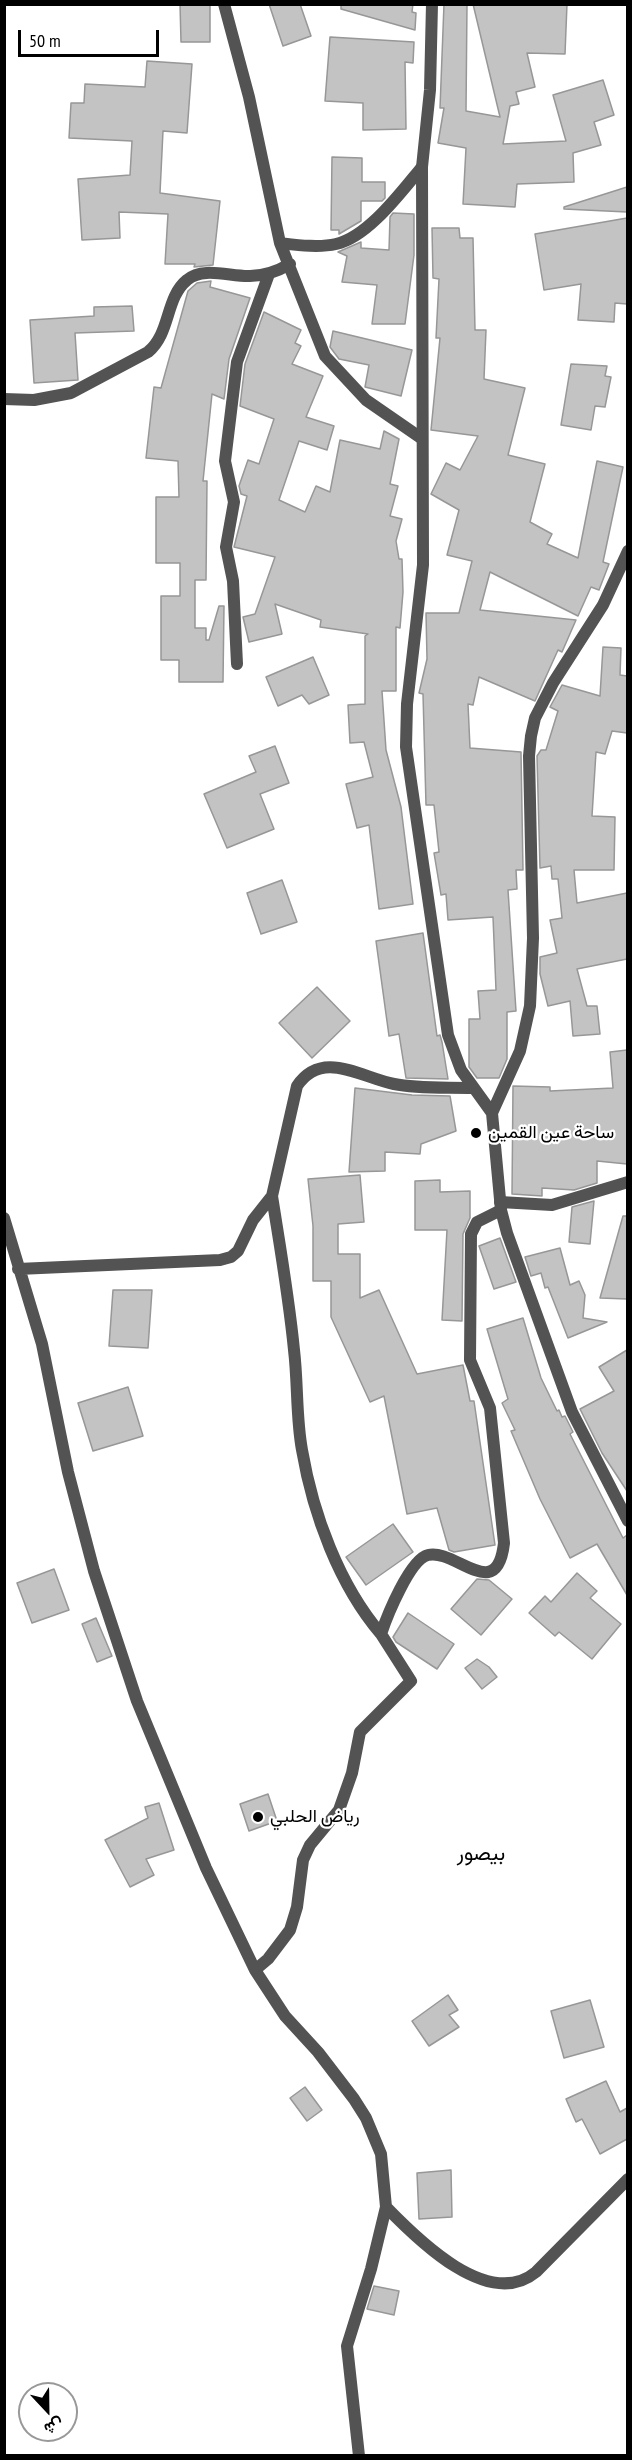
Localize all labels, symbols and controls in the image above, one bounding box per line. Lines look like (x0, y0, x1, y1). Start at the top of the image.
scale bar (21, 18, 162, 56)
text: 50 m (29, 29, 61, 52)
place label: ساحة عين القمين (488, 1122, 614, 1144)
marker: ساحة عين القمين (469, 1126, 483, 1140)
place label: رياض الحلبي (270, 1806, 360, 1828)
marker: رياض الحلبي (251, 1810, 265, 1824)
district label: بيصور (457, 1841, 505, 1867)
north arrow (18, 2382, 78, 2442)
text: ش (41, 2414, 67, 2440)

